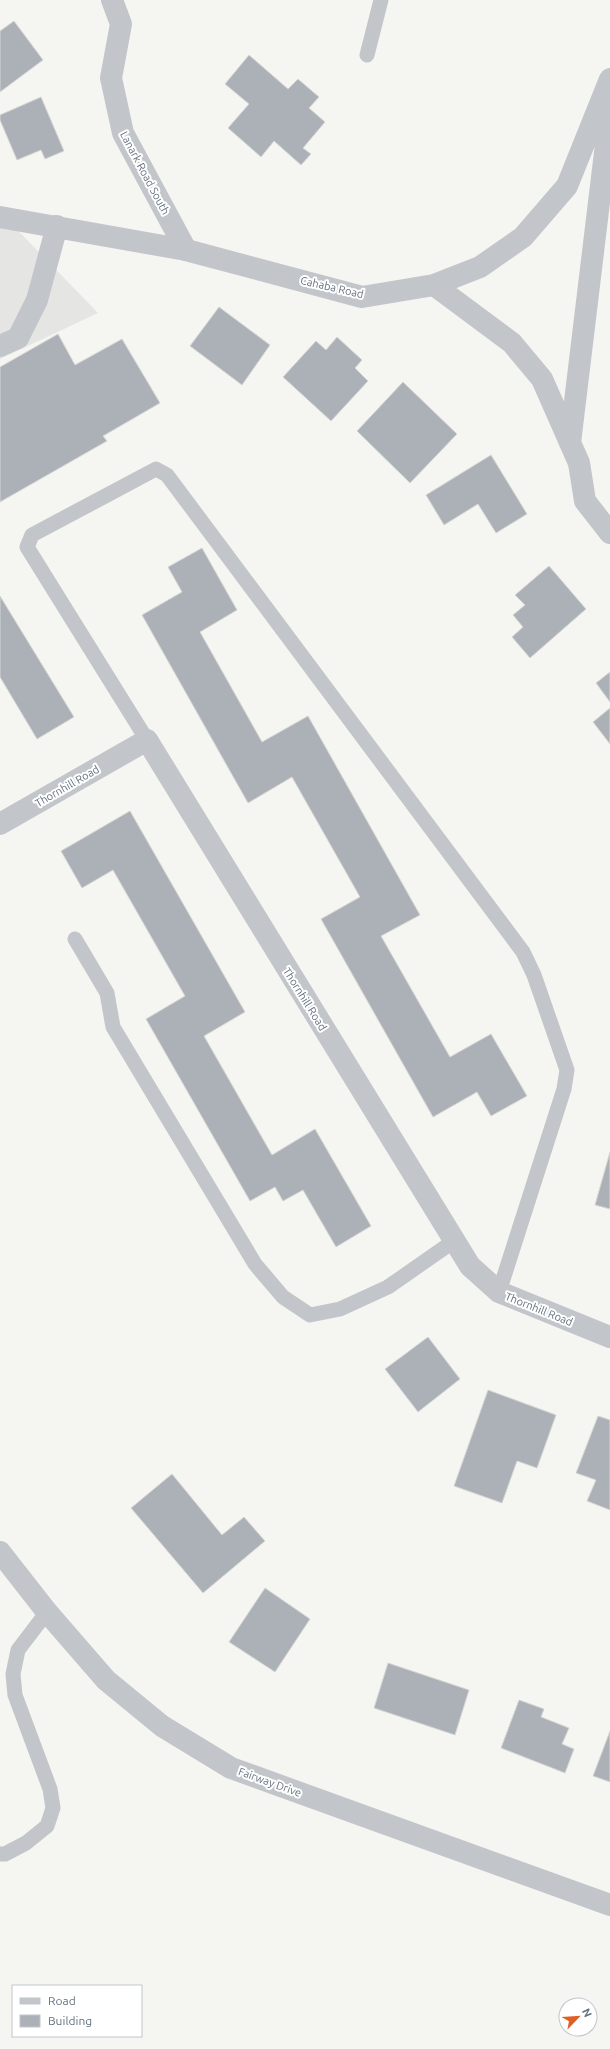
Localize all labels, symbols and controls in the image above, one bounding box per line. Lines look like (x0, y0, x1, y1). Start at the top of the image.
street label: Lanark Road South (118, 129, 172, 217)
street label: Cahaba Road (299, 274, 365, 300)
street label: Thornhill Road (33, 763, 101, 809)
street label: Thornhill Road (281, 965, 329, 1033)
street label: Thornhill Road (503, 1290, 575, 1328)
street label: Fairway Drive (237, 1765, 303, 1799)
legend (12, 1985, 142, 2037)
text: Road (48, 1994, 76, 2007)
north arrow (558, 1997, 598, 2037)
text: N (580, 2007, 594, 2019)
text: Building (48, 2014, 92, 2027)

